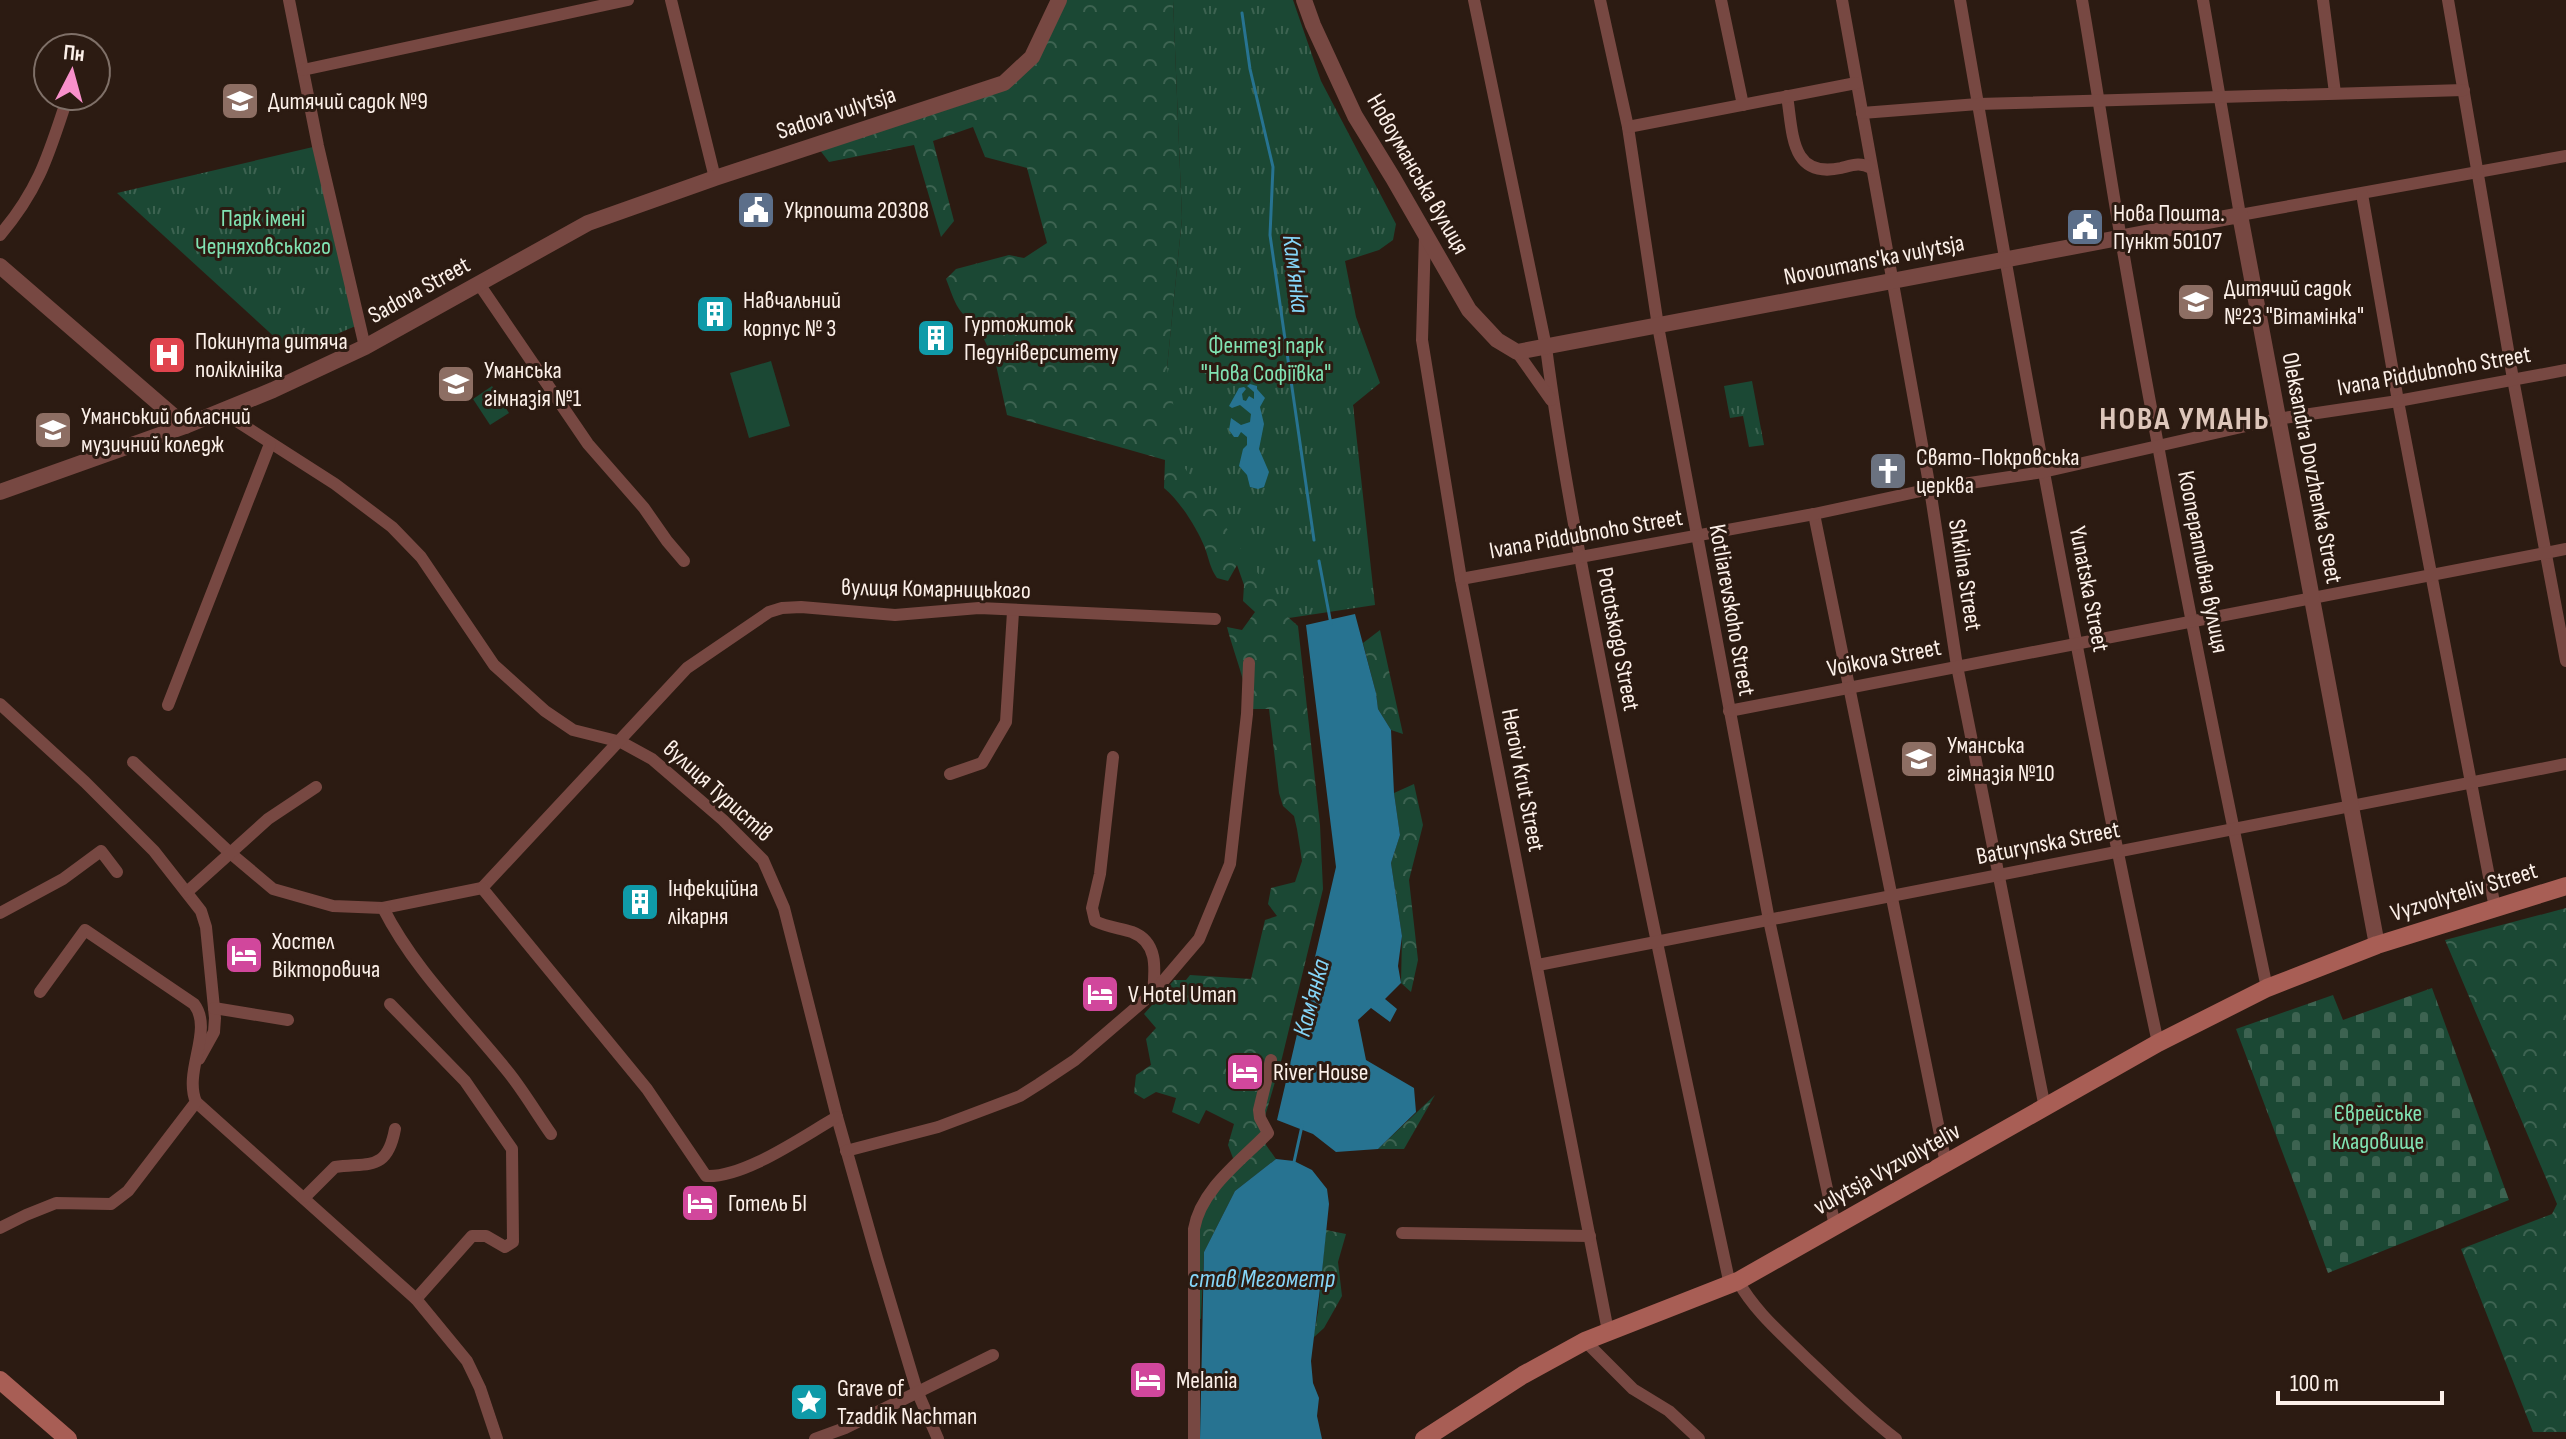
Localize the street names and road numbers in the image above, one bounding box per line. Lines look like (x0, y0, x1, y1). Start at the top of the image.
street label: Sadova vulytsja (773, 80, 899, 146)
street label: Новоуманська вулиця (1360, 89, 1476, 259)
street label: Novoumans'ka vulytsja (1781, 228, 1967, 292)
street label: Sadova Street (363, 250, 475, 330)
street label: Ivana Piddubnoho Street (2335, 340, 2533, 402)
street label: Oleksandra Dovzhenka Street (2275, 350, 2349, 586)
street label: Кооперативна вулиця (2171, 468, 2235, 656)
street label: Ivana Piddubnoho Street (1487, 503, 1685, 565)
street label: Shkilna Street (1942, 517, 1988, 633)
street label: Kotliarevskoho Street (1703, 522, 1761, 698)
street label: Yunatska Street (2063, 524, 2115, 654)
street label: Pototskogo Street (1590, 565, 1646, 713)
street label: вулиця Комарницького (841, 573, 1031, 605)
street label: Voikova Street (1824, 633, 1944, 683)
street label: Heroiv Krut Street (1495, 706, 1551, 854)
street label: вулиця Туристів (657, 734, 779, 848)
street label: Baturynska Street (1974, 815, 2122, 871)
street label: Vyzvolyteliv Street (2387, 856, 2541, 928)
street label: vulytsja Vyzvolyteliv (1808, 1117, 1966, 1221)

